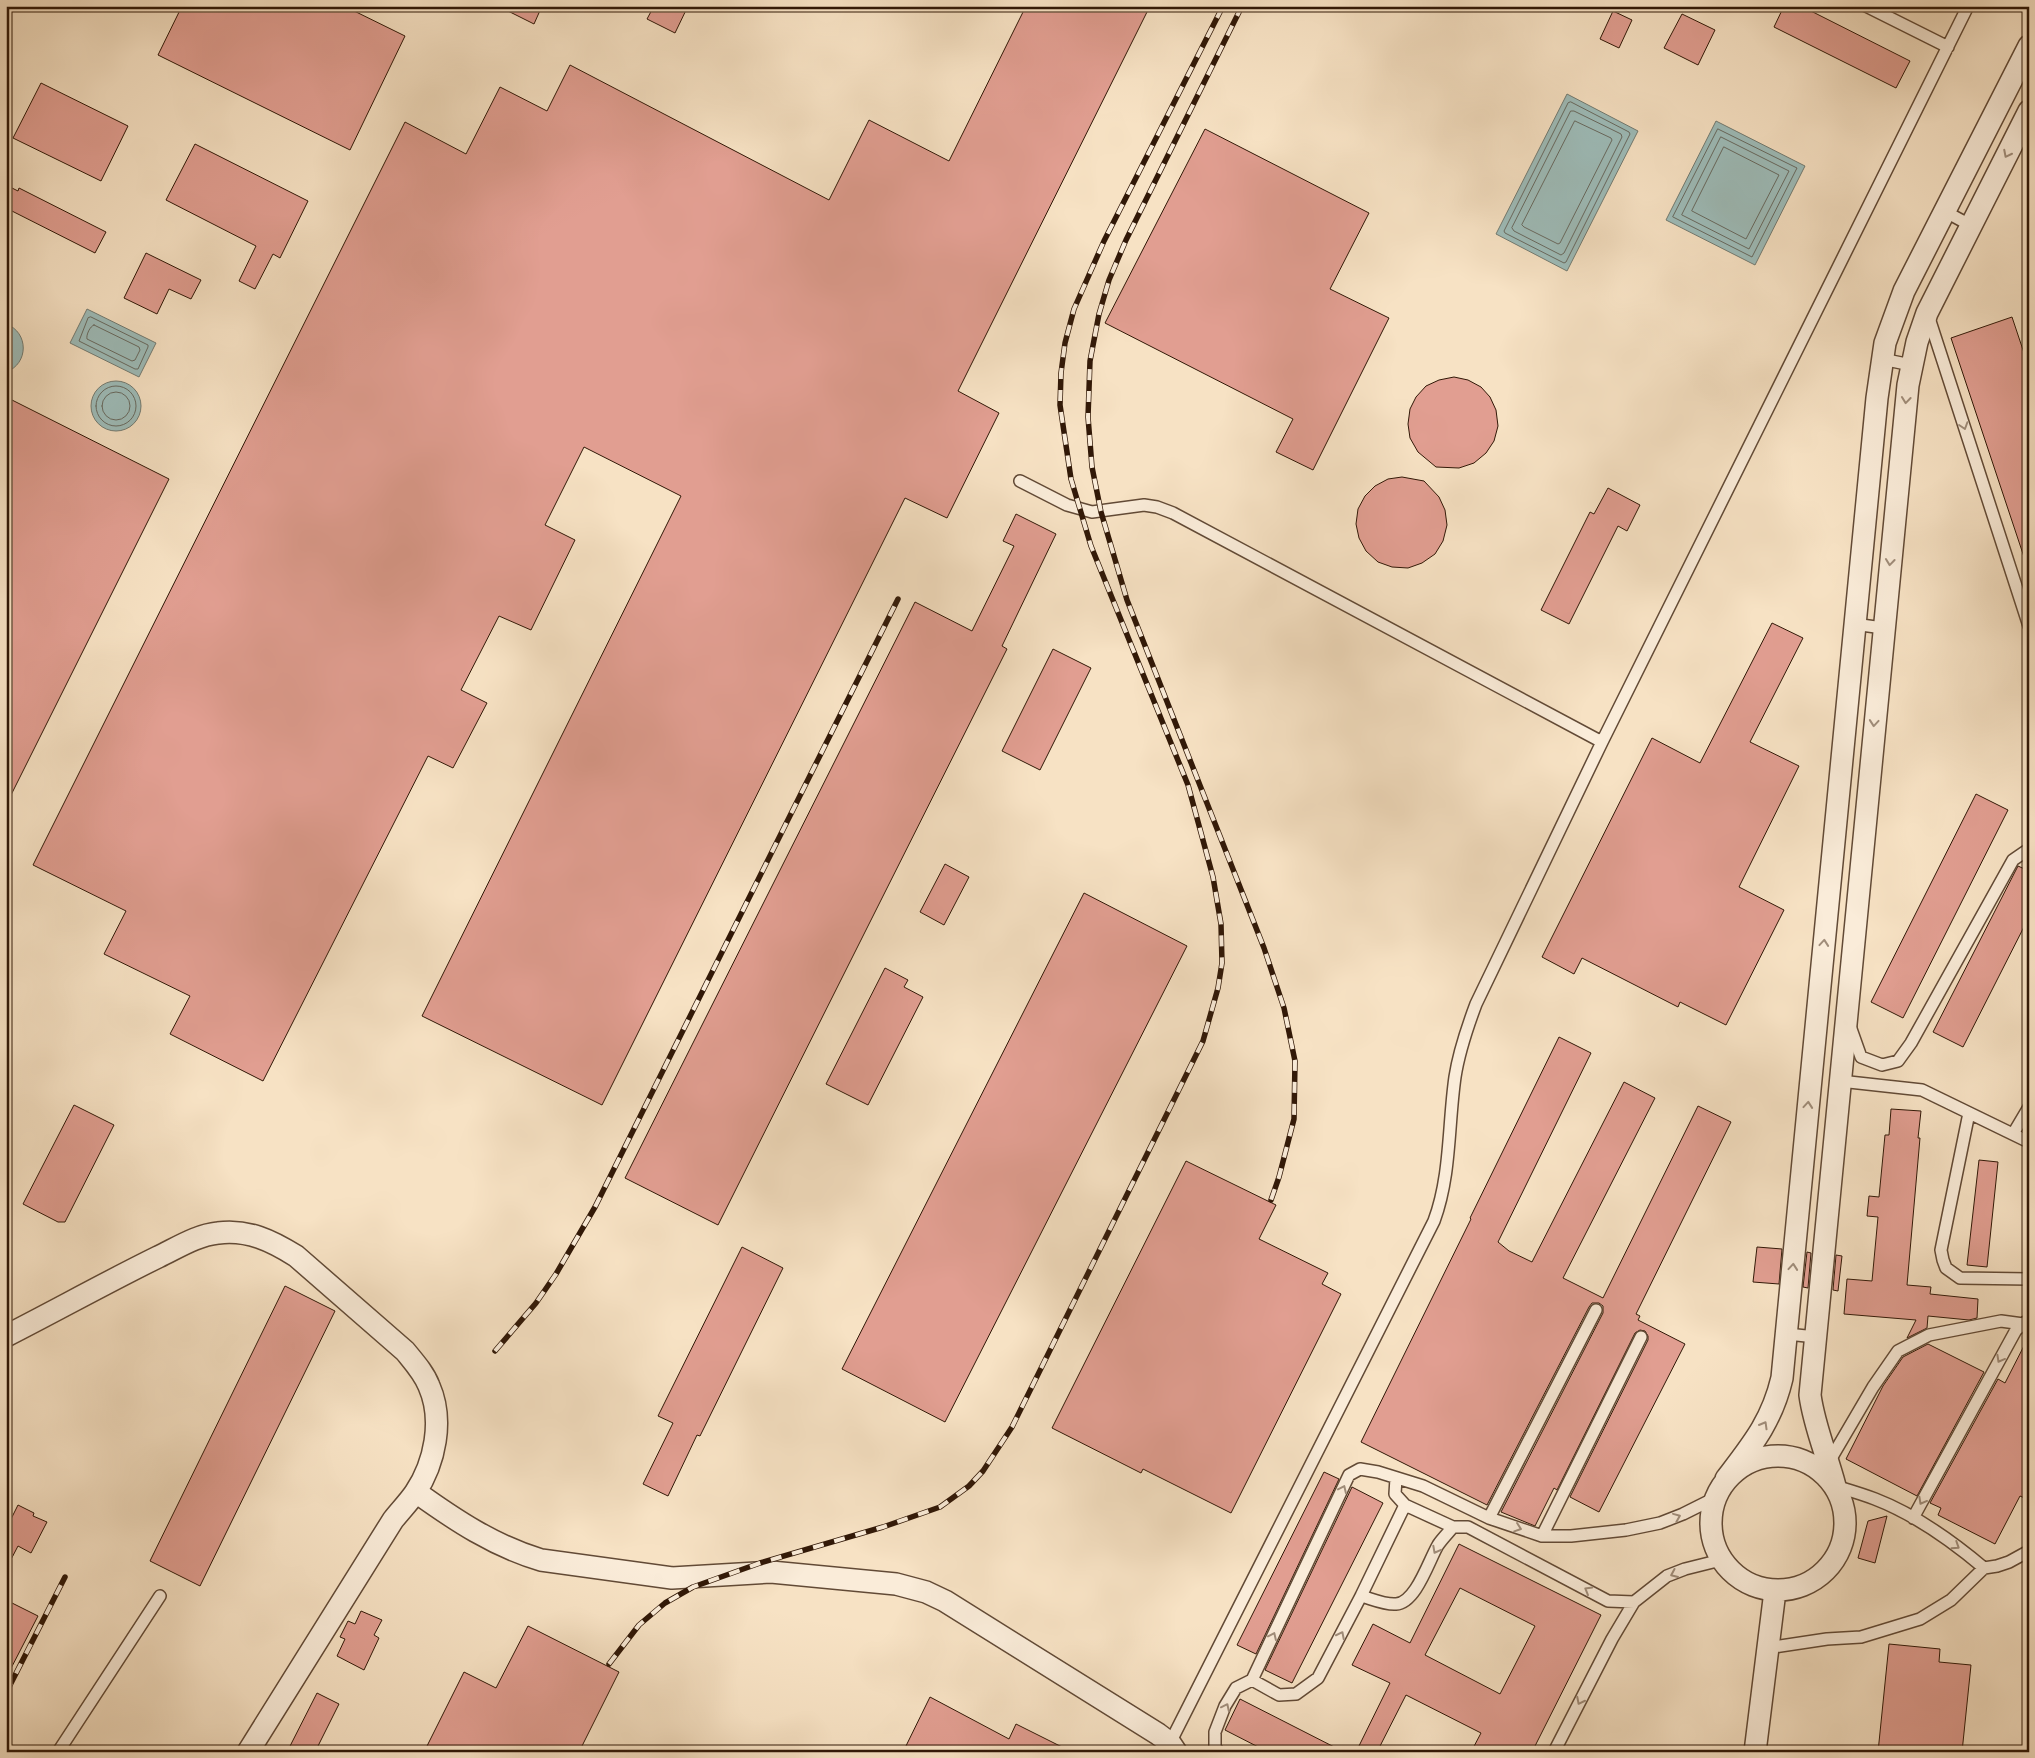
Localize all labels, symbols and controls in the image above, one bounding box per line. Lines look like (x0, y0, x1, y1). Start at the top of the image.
one-way arrow (2003, 149, 2013, 158)
one-way arrow (1901, 396, 1912, 404)
one-way arrow (1958, 422, 1968, 430)
one-way arrow (1885, 558, 1896, 566)
one-way arrow (1869, 720, 1880, 728)
one-way arrow (1818, 939, 1829, 947)
one-way arrow (1803, 1101, 1814, 1109)
one-way arrow (1787, 1262, 1798, 1270)
one-way arrow (1997, 1353, 2007, 1362)
one-way arrow (1758, 1422, 1768, 1431)
one-way arrow (1336, 1486, 1346, 1495)
one-way arrow (1918, 1496, 1928, 1505)
one-way arrow (1673, 1512, 1681, 1522)
one-way arrow (1514, 1522, 1522, 1532)
one-way arrow (1951, 1540, 1960, 1549)
one-way arrow (1432, 1545, 1442, 1554)
one-way arrow (1670, 1567, 1679, 1578)
one-way arrow (1584, 1587, 1593, 1597)
one-way arrow (1267, 1632, 1278, 1641)
one-way arrow (1335, 1632, 1345, 1641)
one-way arrow (1576, 1696, 1586, 1705)
one-way arrow (1220, 1703, 1230, 1712)

